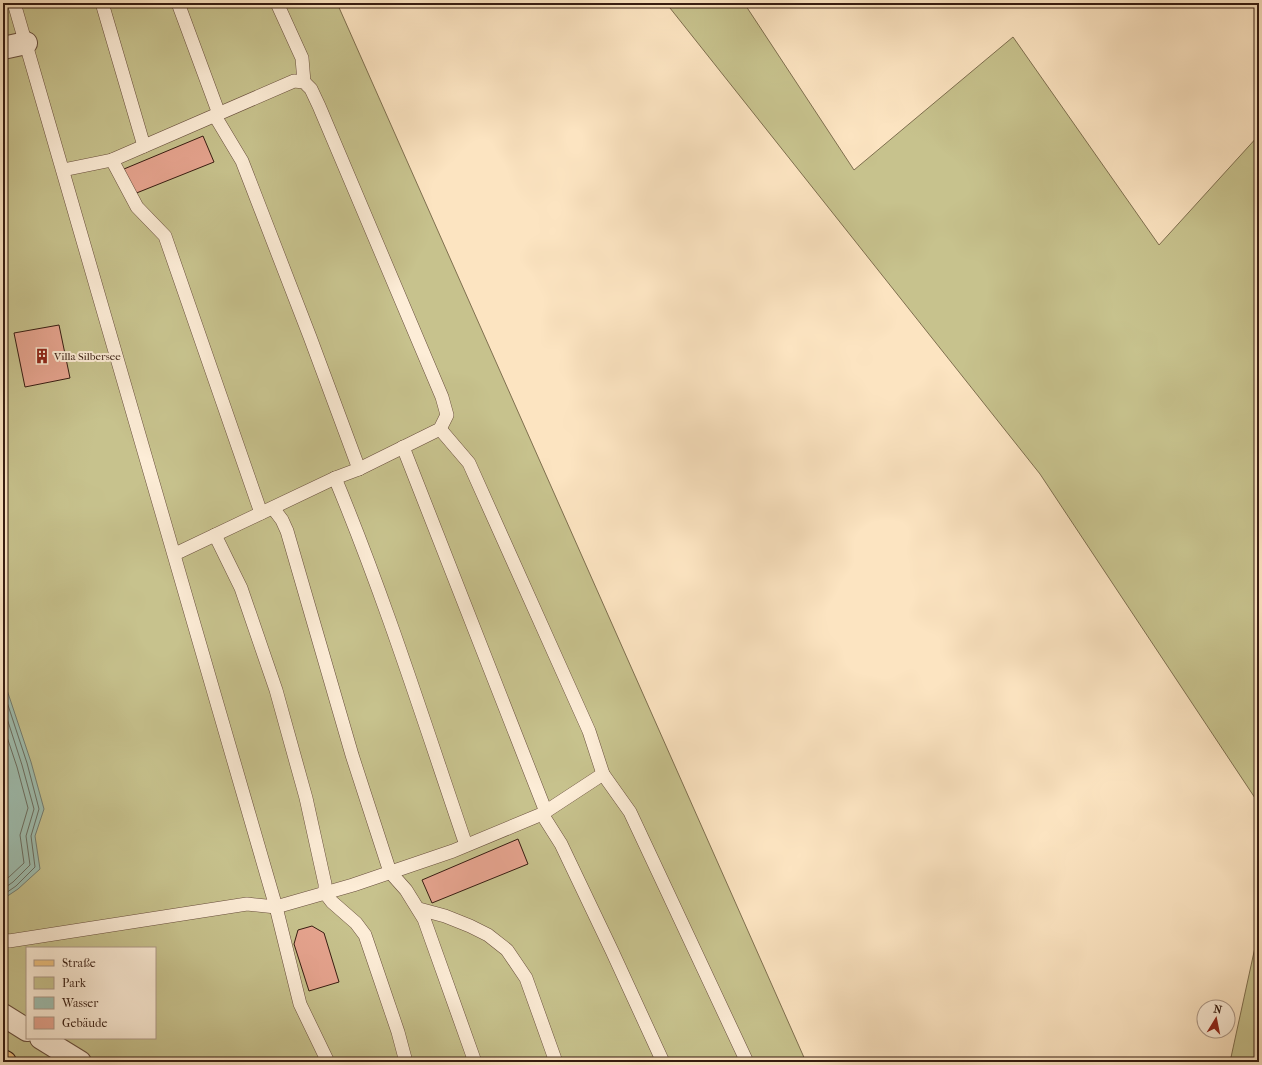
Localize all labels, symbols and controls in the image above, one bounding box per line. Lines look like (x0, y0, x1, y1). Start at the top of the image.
building icon: Villa Silbersee (33, 347, 51, 365)
place label: Villa Silbersee (53, 350, 121, 363)
legend (26, 947, 156, 1039)
text: Straße (62, 956, 96, 970)
text: Park (62, 976, 87, 990)
text: Wasser (61, 996, 99, 1010)
north arrow (1196, 999, 1236, 1039)
text: N (1212, 1003, 1224, 1017)
text: Gebäude (62, 1016, 107, 1030)

